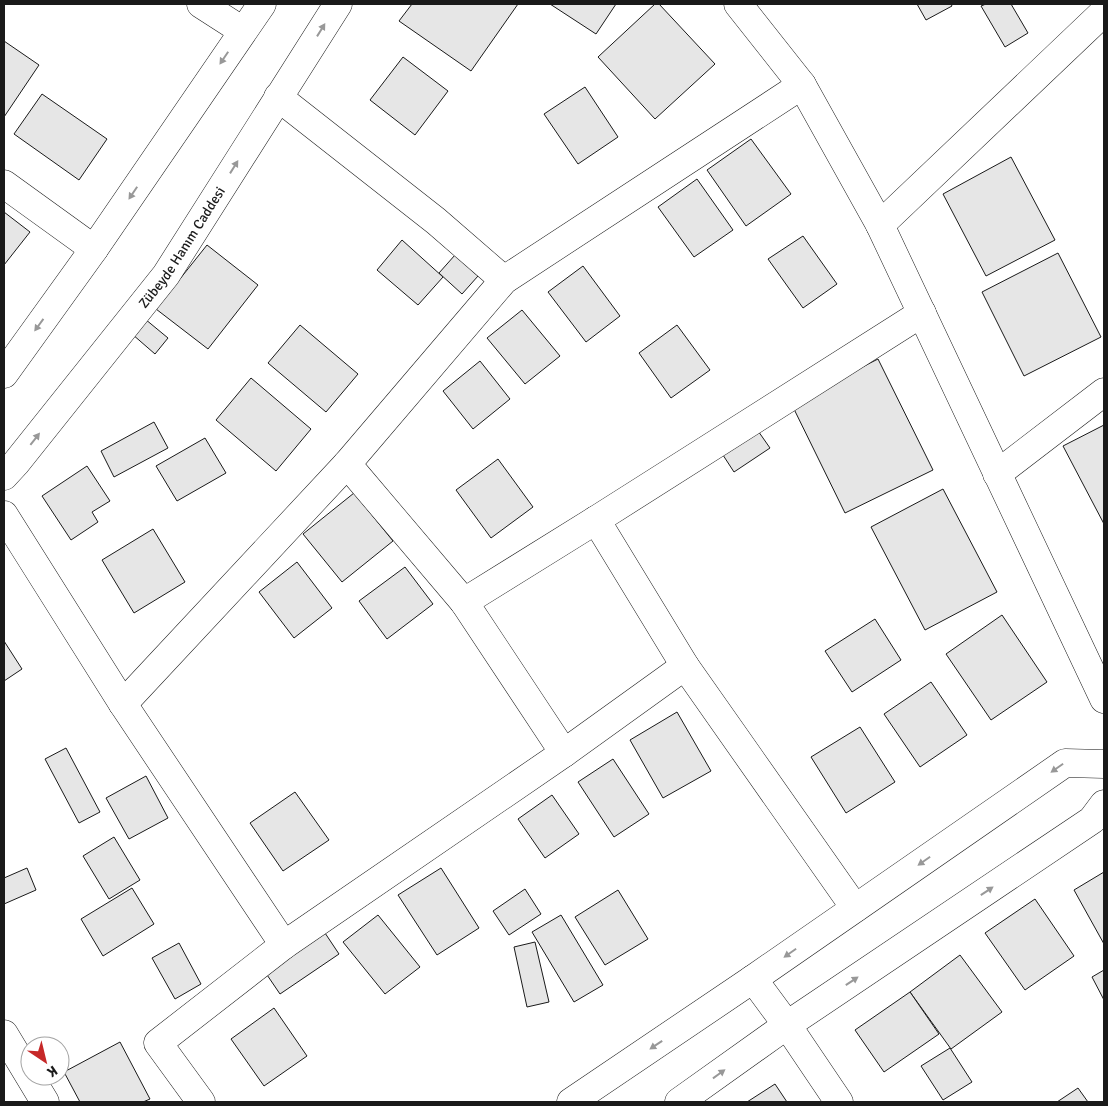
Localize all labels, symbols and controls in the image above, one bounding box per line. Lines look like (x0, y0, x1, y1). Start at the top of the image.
one-way arrow (316, 23, 326, 36)
one-way arrow (219, 52, 229, 65)
one-way arrow (230, 161, 239, 174)
street label: Zübeyde Hanım Caddesi (135, 184, 229, 312)
one-way arrow (128, 186, 137, 199)
one-way arrow (34, 318, 44, 332)
one-way arrow (30, 433, 41, 446)
one-way arrow (1050, 763, 1064, 773)
one-way arrow (917, 856, 931, 866)
one-way arrow (980, 886, 994, 895)
one-way arrow (783, 948, 797, 958)
one-way arrow (845, 976, 859, 986)
north arrow (20, 1036, 70, 1086)
one-way arrow (649, 1040, 663, 1050)
text: K (43, 1062, 61, 1081)
one-way arrow (712, 1069, 726, 1079)

